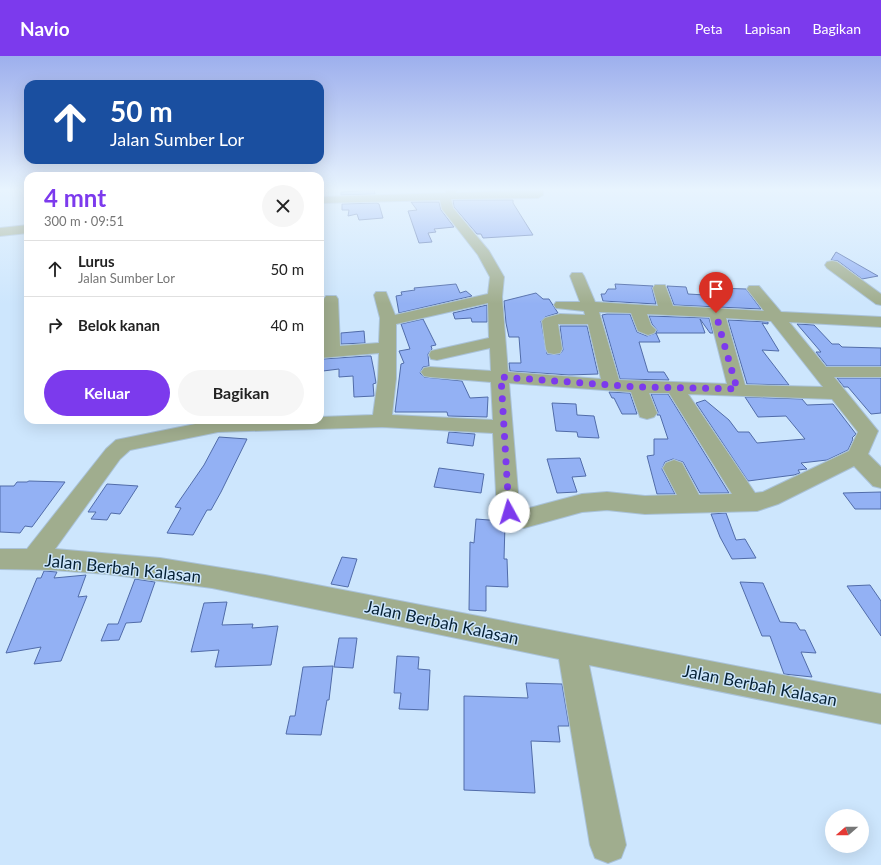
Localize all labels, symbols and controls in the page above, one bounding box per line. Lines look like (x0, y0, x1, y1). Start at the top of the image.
text: Navio (20, 17, 70, 40)
text: Peta (695, 20, 722, 37)
text: Lapisan (744, 20, 791, 37)
text: Bagikan (813, 20, 861, 37)
text: 50 m (110, 94, 173, 128)
icon: ahead (44, 96, 96, 148)
text: Jalan Sumber Lor (110, 128, 244, 150)
text: 4 mnt (44, 183, 106, 212)
button: close (262, 185, 304, 227)
text: 300 m · 09:51 (44, 213, 124, 229)
text: Lurus (78, 252, 115, 270)
icon: ahead (44, 258, 66, 280)
text: 50 m (270, 260, 304, 278)
text: Jalan Sumber Lor (78, 270, 175, 286)
pin (699, 272, 733, 313)
icon: arrive (705, 278, 727, 300)
icon: right (44, 314, 66, 336)
text: Belok kanan (78, 316, 160, 334)
text: 40 m (270, 316, 304, 334)
button: Keluar (44, 370, 170, 416)
button: Bagikan (178, 370, 304, 416)
position arrow (488, 491, 530, 533)
street label: Jalan Berbah Kalasan (44, 549, 202, 587)
street label: Jalan Berbah Kalasan (363, 595, 521, 649)
street label: Jalan Berbah Kalasan (681, 660, 839, 710)
north arrow (825, 809, 869, 853)
map controls (825, 809, 869, 853)

